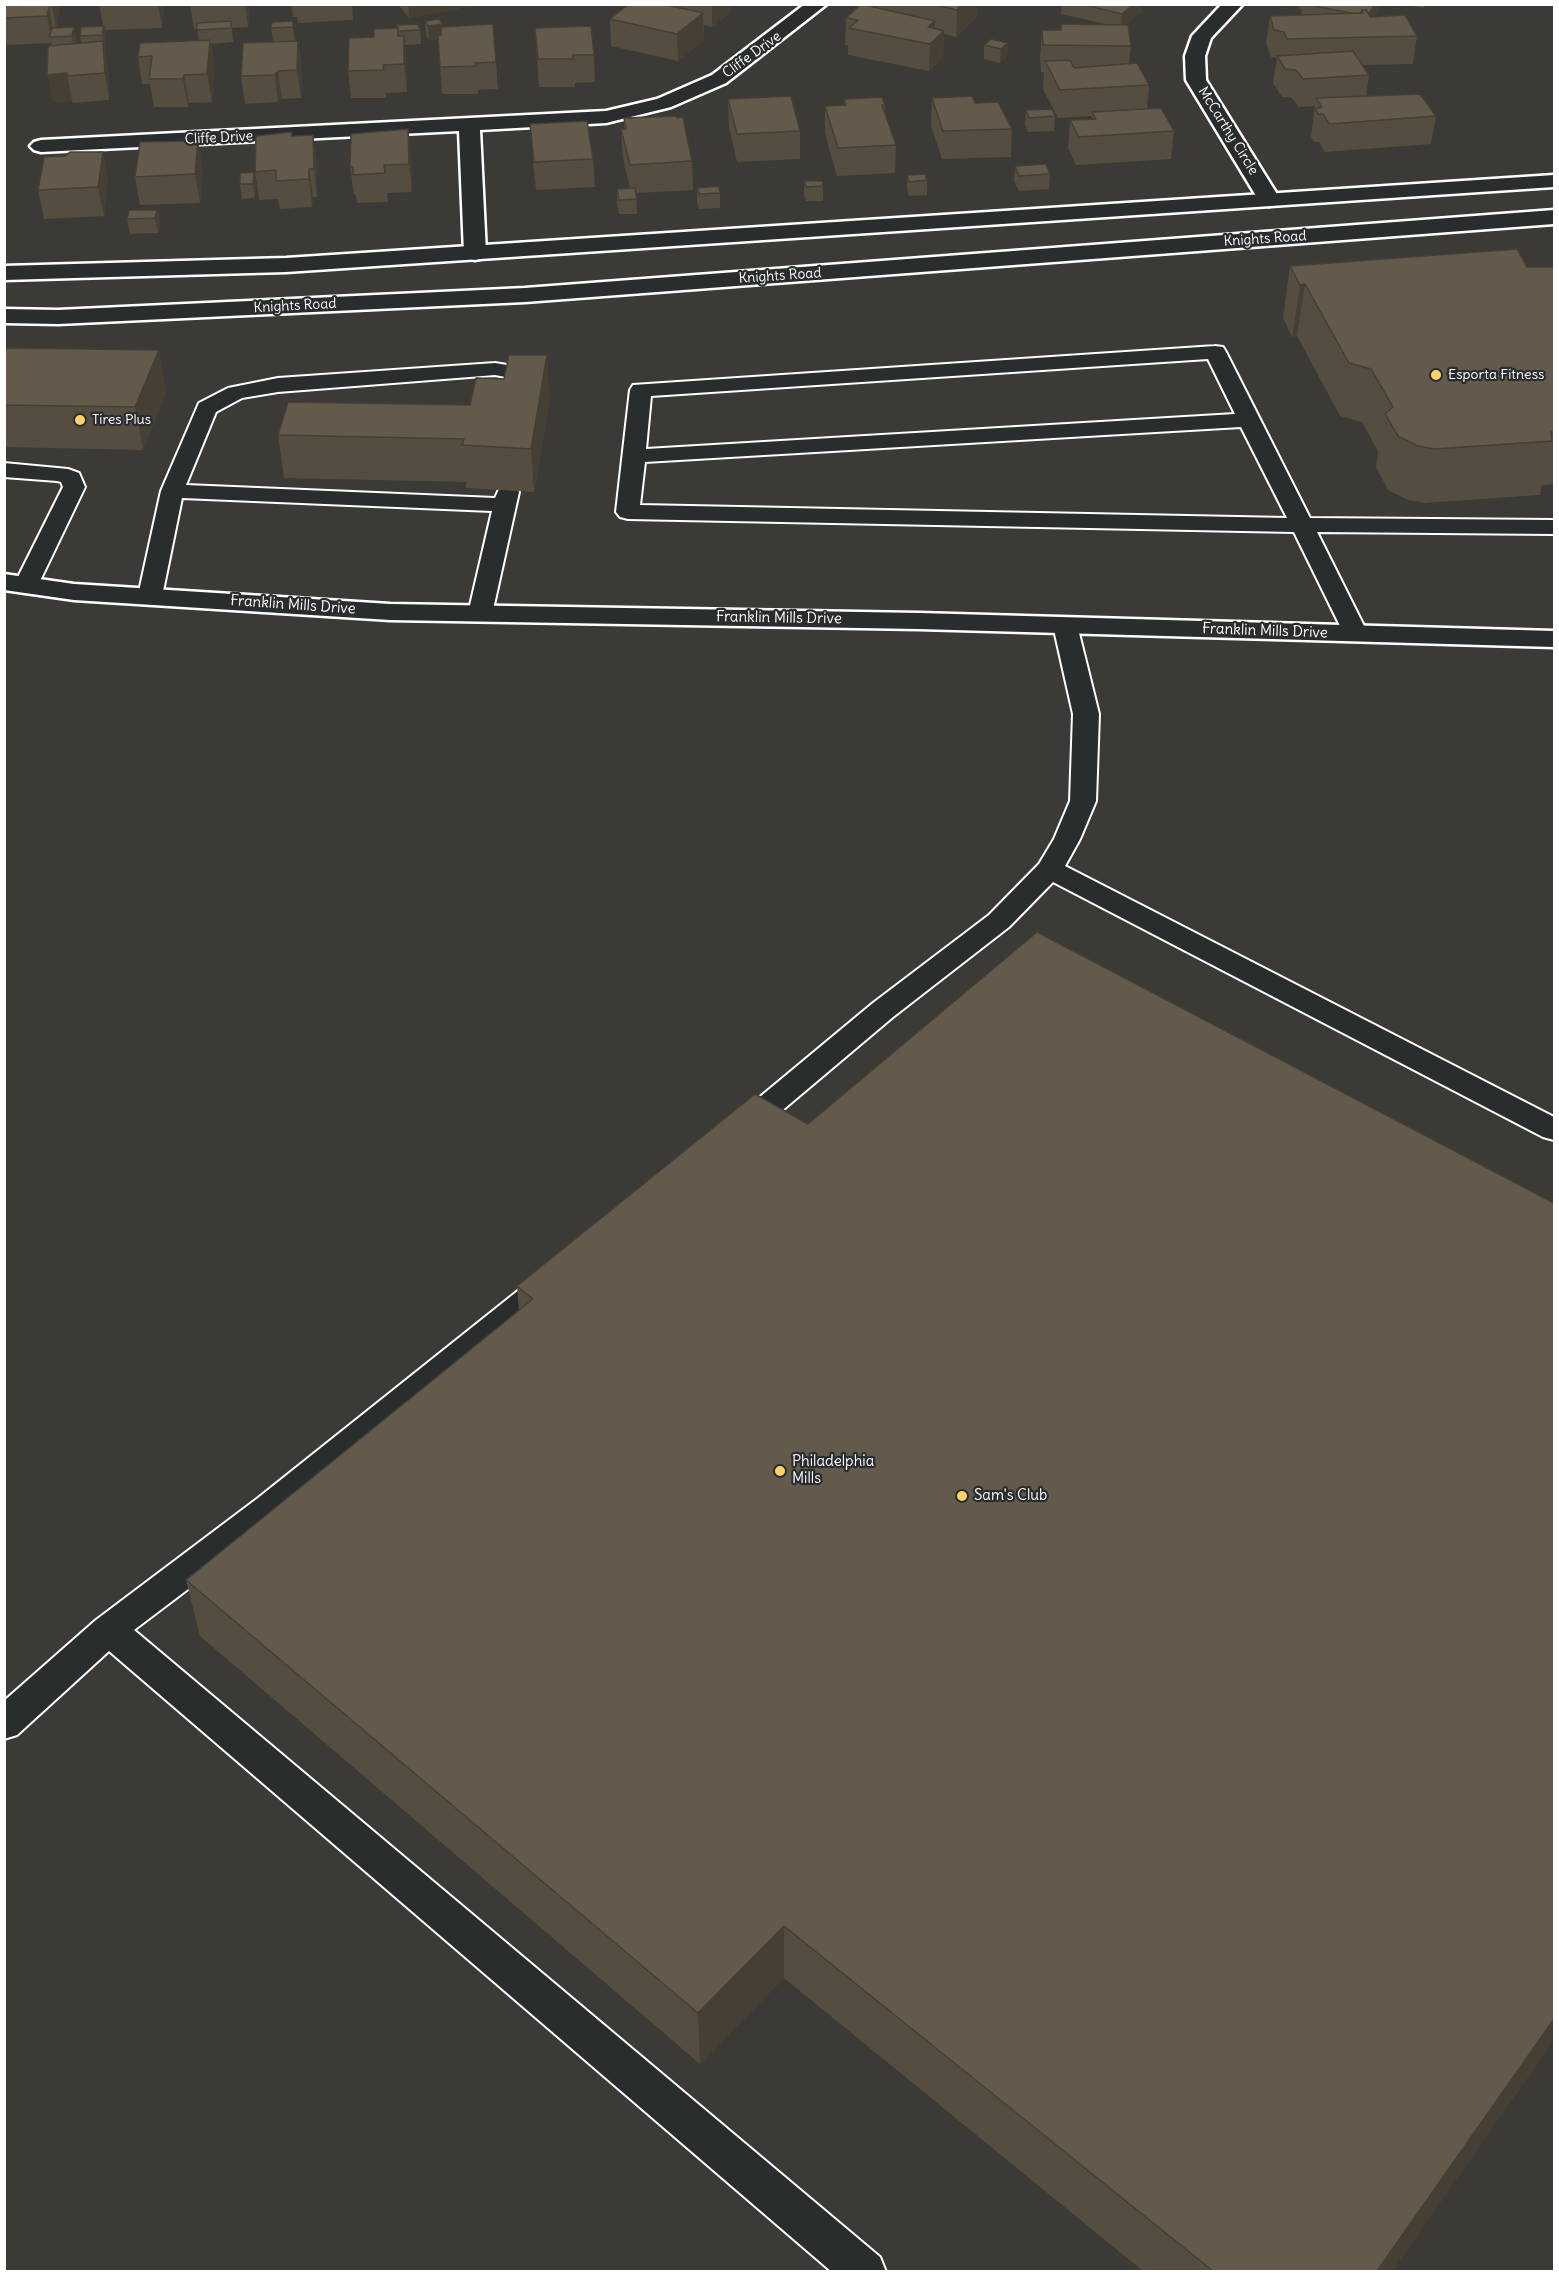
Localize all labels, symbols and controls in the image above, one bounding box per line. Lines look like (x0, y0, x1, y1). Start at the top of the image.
street label: Cliffe Drive (719, 28, 785, 82)
street label: McCarthy Circle (1194, 84, 1262, 178)
street label: Cliffe Drive (184, 128, 254, 148)
street label: Knights Road (1223, 228, 1307, 250)
street label: Knights Road (738, 265, 822, 287)
street label: Knights Road (253, 295, 337, 317)
place label: Esporta Fitness (1448, 367, 1544, 383)
marker: Esporta Fitness (1429, 368, 1443, 382)
place label: Tires Plus (92, 412, 151, 428)
marker: Tires Plus (73, 413, 87, 427)
street label: Franklin Mills Drive (230, 592, 356, 618)
street label: Franklin Mills Drive (716, 608, 842, 628)
street label: Franklin Mills Drive (1202, 620, 1328, 642)
place label: Philadelphia Mills (792, 1453, 874, 1488)
marker: Philadelphia Mills (773, 1464, 787, 1478)
place label: Sam's Club (974, 1487, 1047, 1505)
marker: Sam's Club (955, 1489, 969, 1503)

